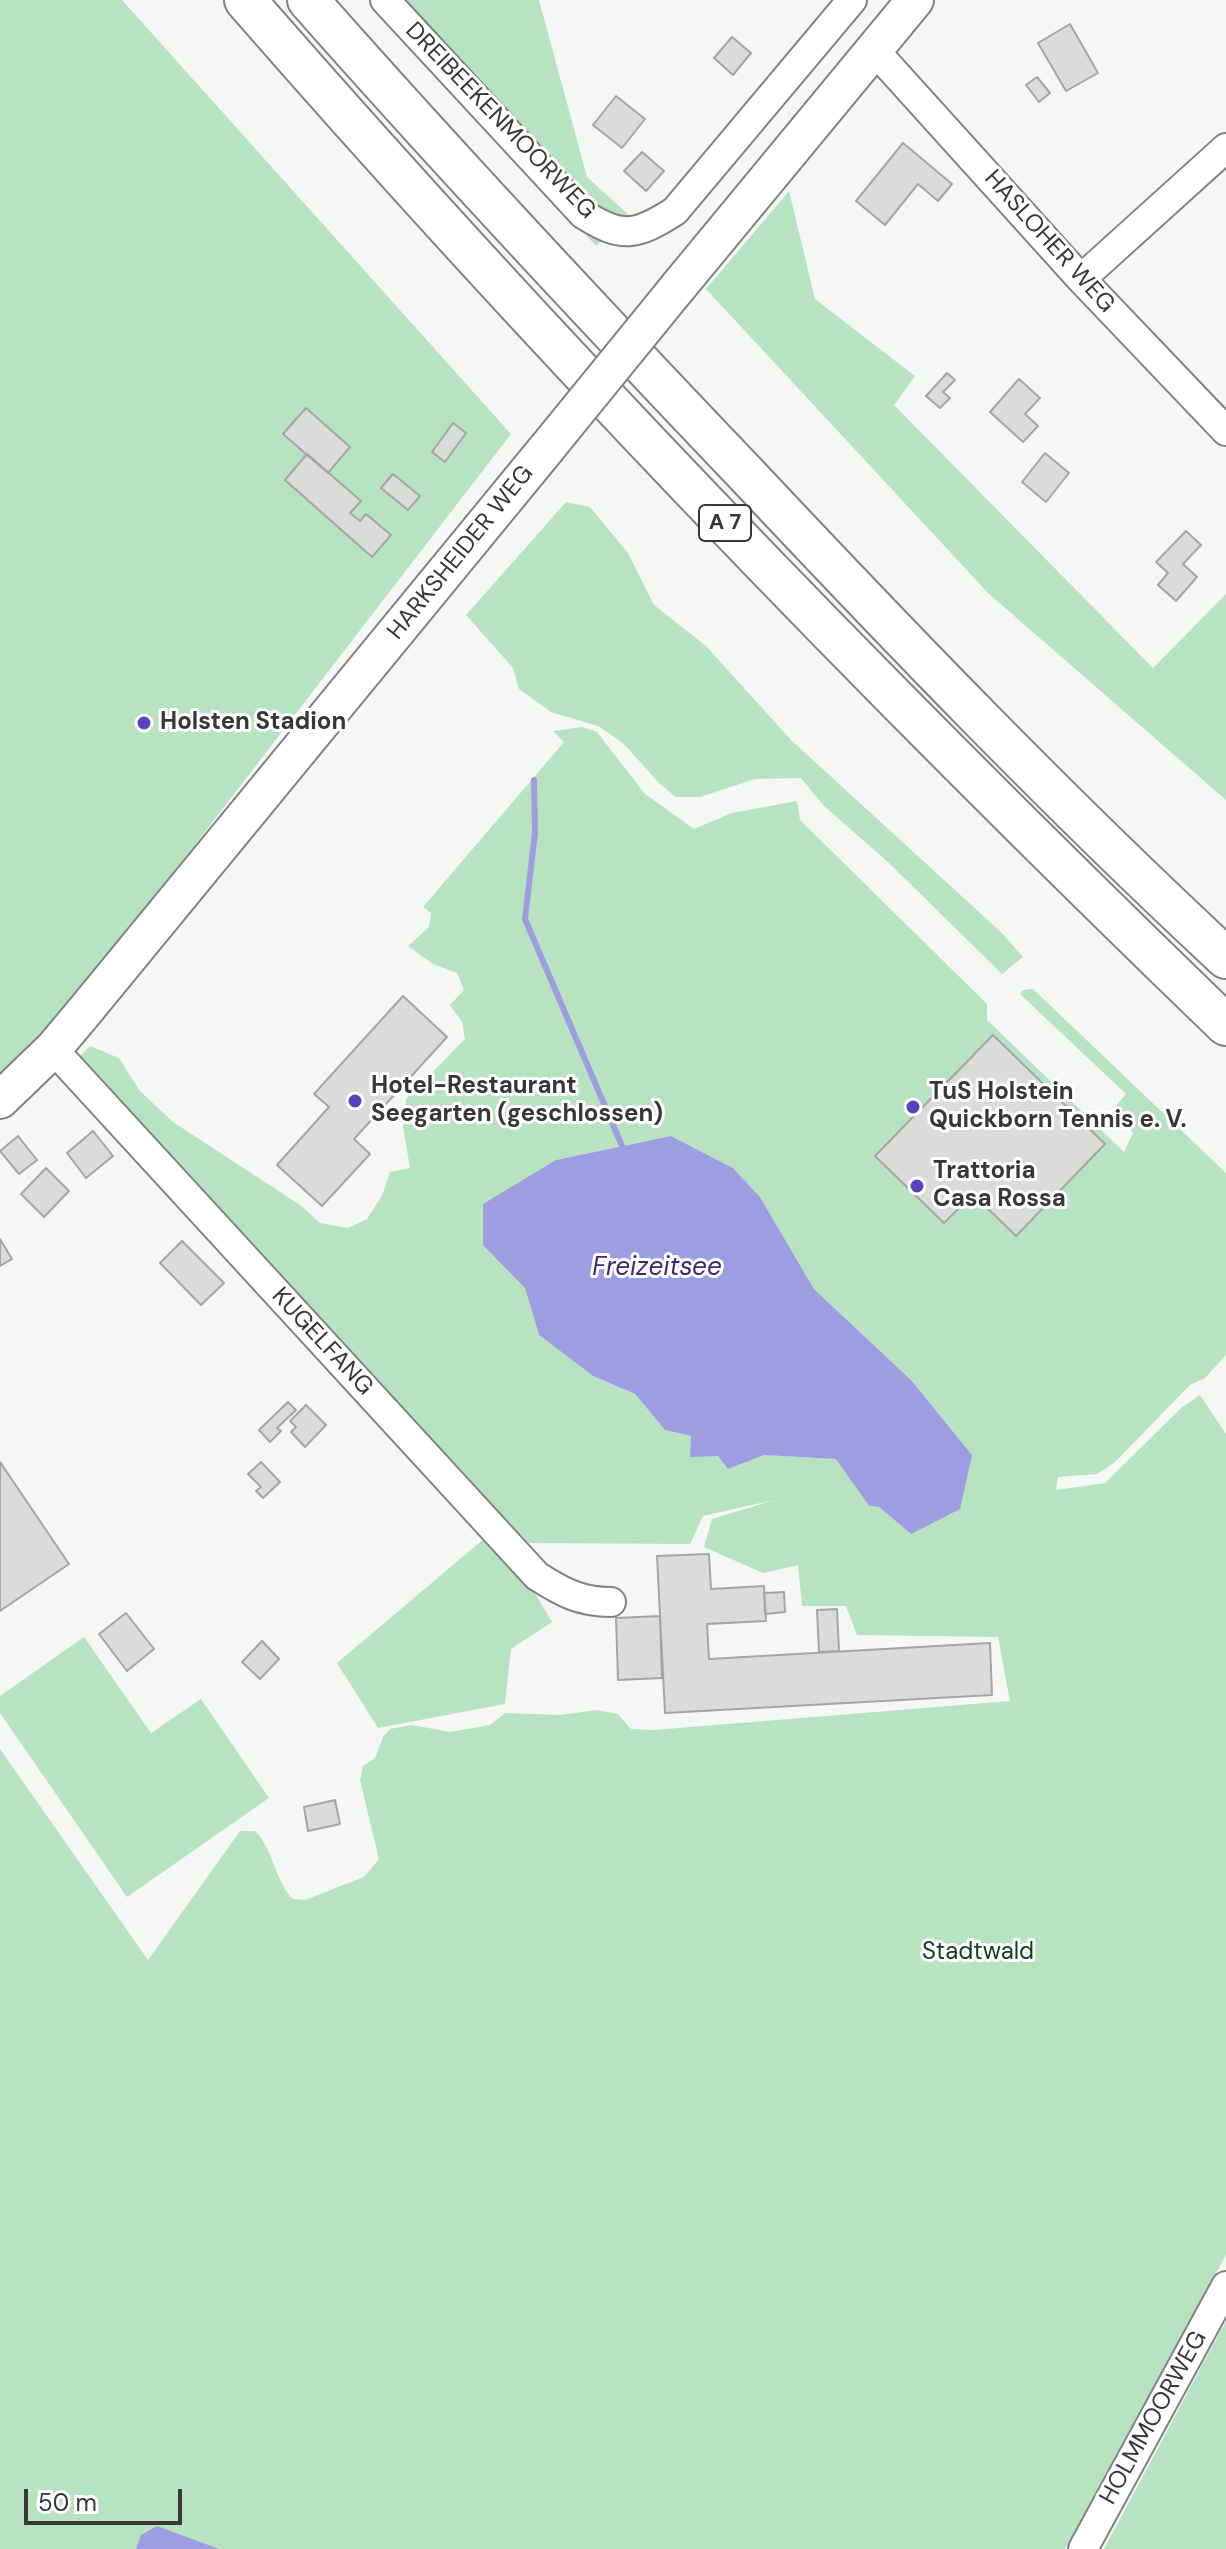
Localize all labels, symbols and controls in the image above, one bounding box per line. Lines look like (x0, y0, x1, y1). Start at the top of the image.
street label: DREIBEEKENMOORWEG (399, 17, 601, 225)
street label: HASLOHER WEG (978, 165, 1120, 319)
street label: HARKSHEIDER WEG (382, 460, 540, 646)
road number: A 7 (699, 505, 751, 541)
place label: Holsten Stadion (160, 709, 346, 737)
marker: Holsten Stadion (135, 714, 153, 732)
place label: Hotel-Restaurant Seegarten (geschlossen) (371, 1073, 663, 1129)
place label: TuS Holstein Quickborn Tennis e. V. (929, 1079, 1187, 1135)
marker: Hotel-Restaurant Seegarten (geschlossen) (346, 1092, 364, 1110)
marker: TuS Holstein Quickborn Tennis e. V. (904, 1098, 922, 1116)
place label: Trattoria Casa Rossa (933, 1158, 1066, 1214)
marker: Trattoria Casa Rossa (908, 1177, 926, 1195)
water label: Freizeitsee (592, 1252, 722, 1284)
street label: KUGELFANG (265, 1282, 379, 1402)
park label: Stadtwald (922, 1939, 1034, 1967)
street label: HOLMMOORWEG (1094, 2326, 1214, 2510)
scale bar (28, 2473, 186, 2523)
text: 50 m (38, 2487, 97, 2518)

